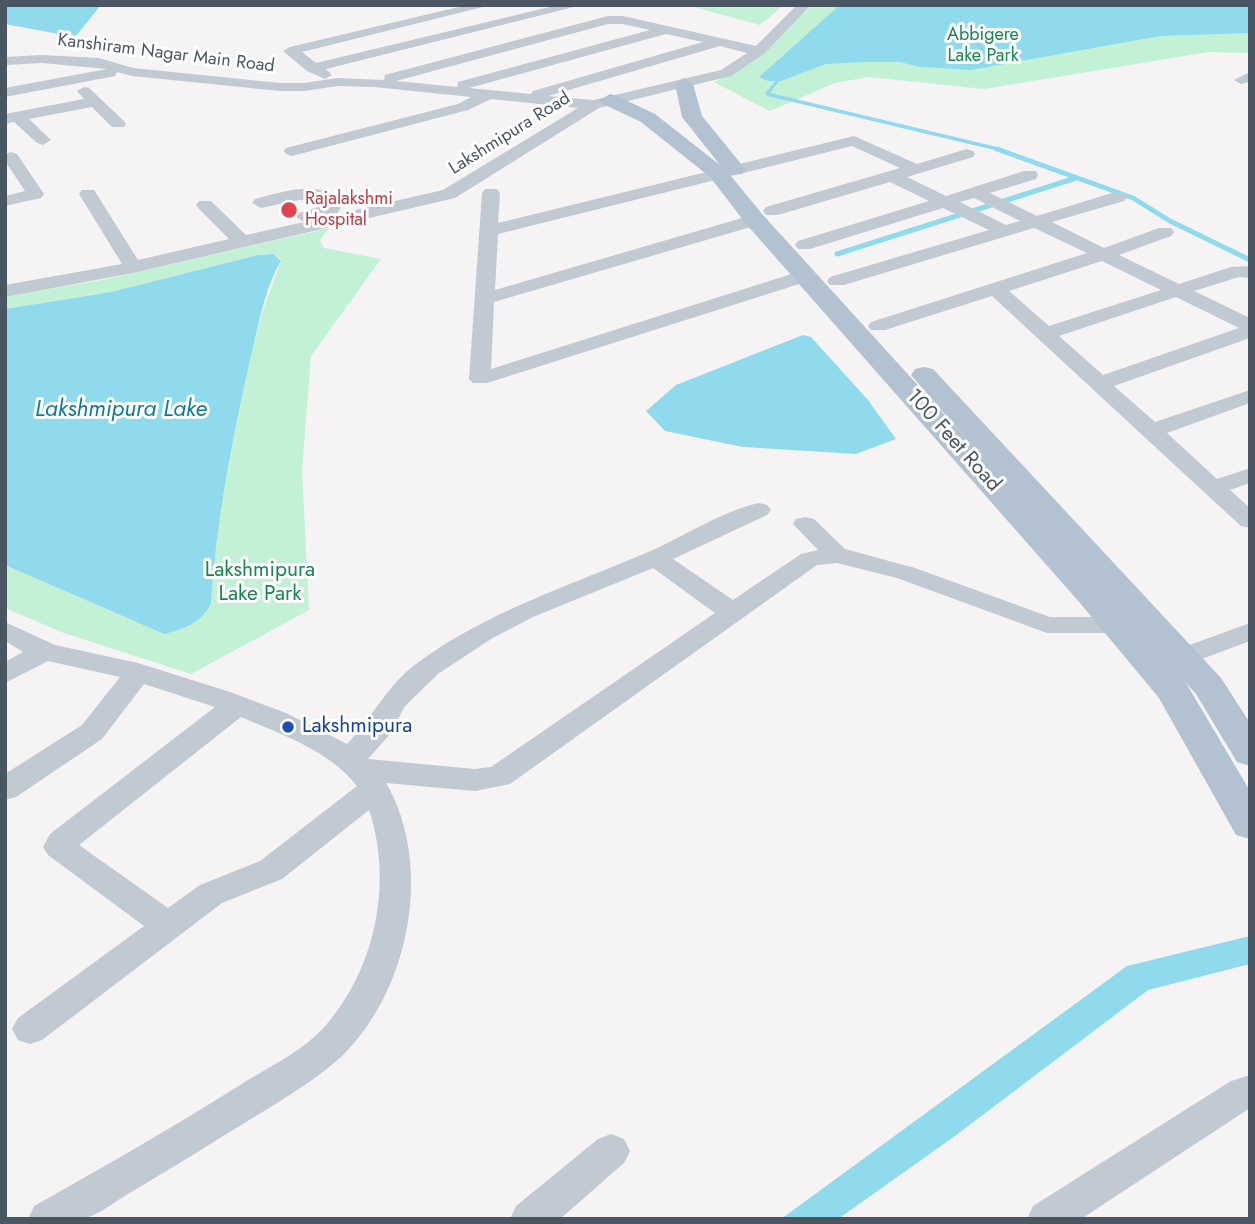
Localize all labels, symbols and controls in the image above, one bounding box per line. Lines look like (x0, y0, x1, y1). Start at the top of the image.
park label: Abbigere Lake Park (947, 25, 1019, 68)
street label: Kanshiram Nagar Main Road (56, 30, 276, 78)
street label: Lakshmipura Road (445, 88, 575, 180)
place label: Rajalakshmi Hospital (305, 189, 393, 232)
marker: Rajalakshmi Hospital (279, 200, 299, 220)
street label: 100 Feet Road (900, 385, 1006, 497)
water label: Lakshmipura Lake (35, 396, 207, 424)
park label: Lakshmipura Lake Park (205, 558, 315, 608)
place label: Lakshmipura (302, 714, 412, 740)
marker: Lakshmipura (280, 719, 296, 735)

